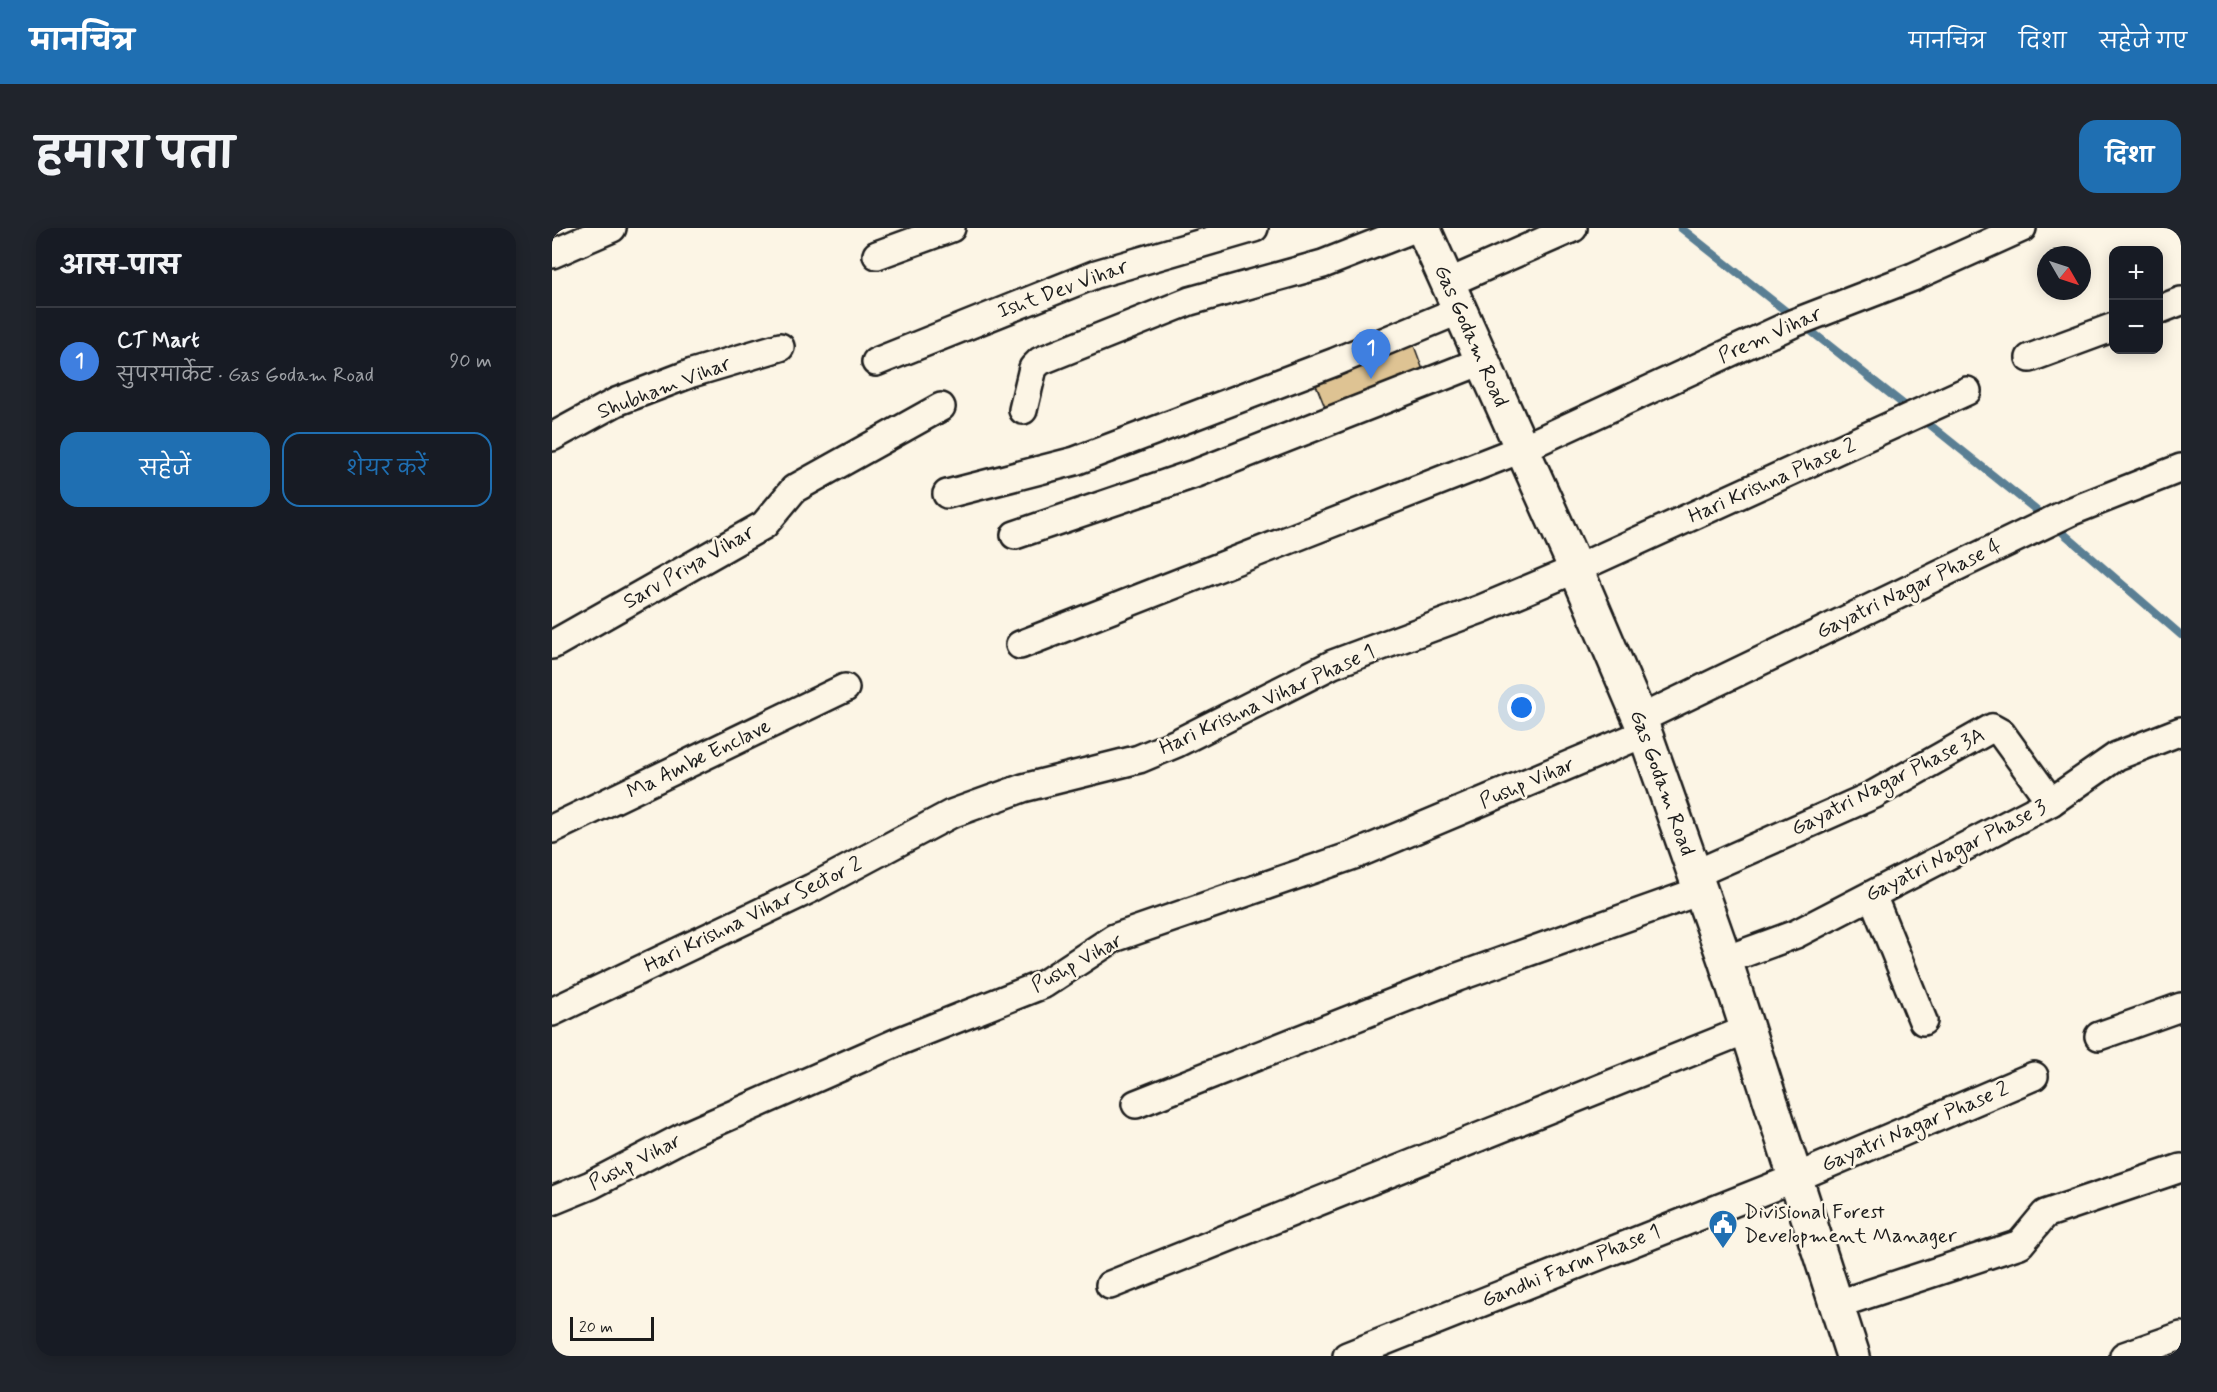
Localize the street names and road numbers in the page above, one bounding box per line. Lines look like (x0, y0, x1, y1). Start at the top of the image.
street label: Isht Dev Vihar (994, 252, 1132, 326)
street label: Gas Godam Road (1427, 260, 1515, 412)
street label: Prem Vihar (1714, 300, 1826, 370)
street label: Shubham Vihar (593, 350, 735, 426)
street label: Hari Krishna Phase 2 (1684, 431, 1860, 531)
street label: Sarv Priya Vihar (618, 518, 760, 616)
street label: Gayatri Nagar Phase 4 (1812, 532, 2007, 647)
street label: Hari Krishna Vihar Phase 1 (1155, 638, 1379, 762)
street label: Gas Godam Road (1623, 706, 1701, 860)
street label: Ma Ambe Enclave (622, 712, 776, 806)
street label: Gayatri Nagar Phase 3A (1786, 721, 1990, 844)
street label: Pushp Vihar (1475, 750, 1579, 816)
street label: Gayatri Nagar Phase 3 (1861, 793, 2052, 910)
street label: Hari Krishna Vihar Sector 2 (639, 850, 867, 980)
street label: Pushp Vihar (1026, 926, 1128, 1000)
street label: Gayatri Nagar Phase 2 (1817, 1075, 2013, 1180)
street label: Pushp Vihar (584, 1127, 686, 1197)
street label: Gandhi Farm Phase 1 (1477, 1217, 1665, 1315)

